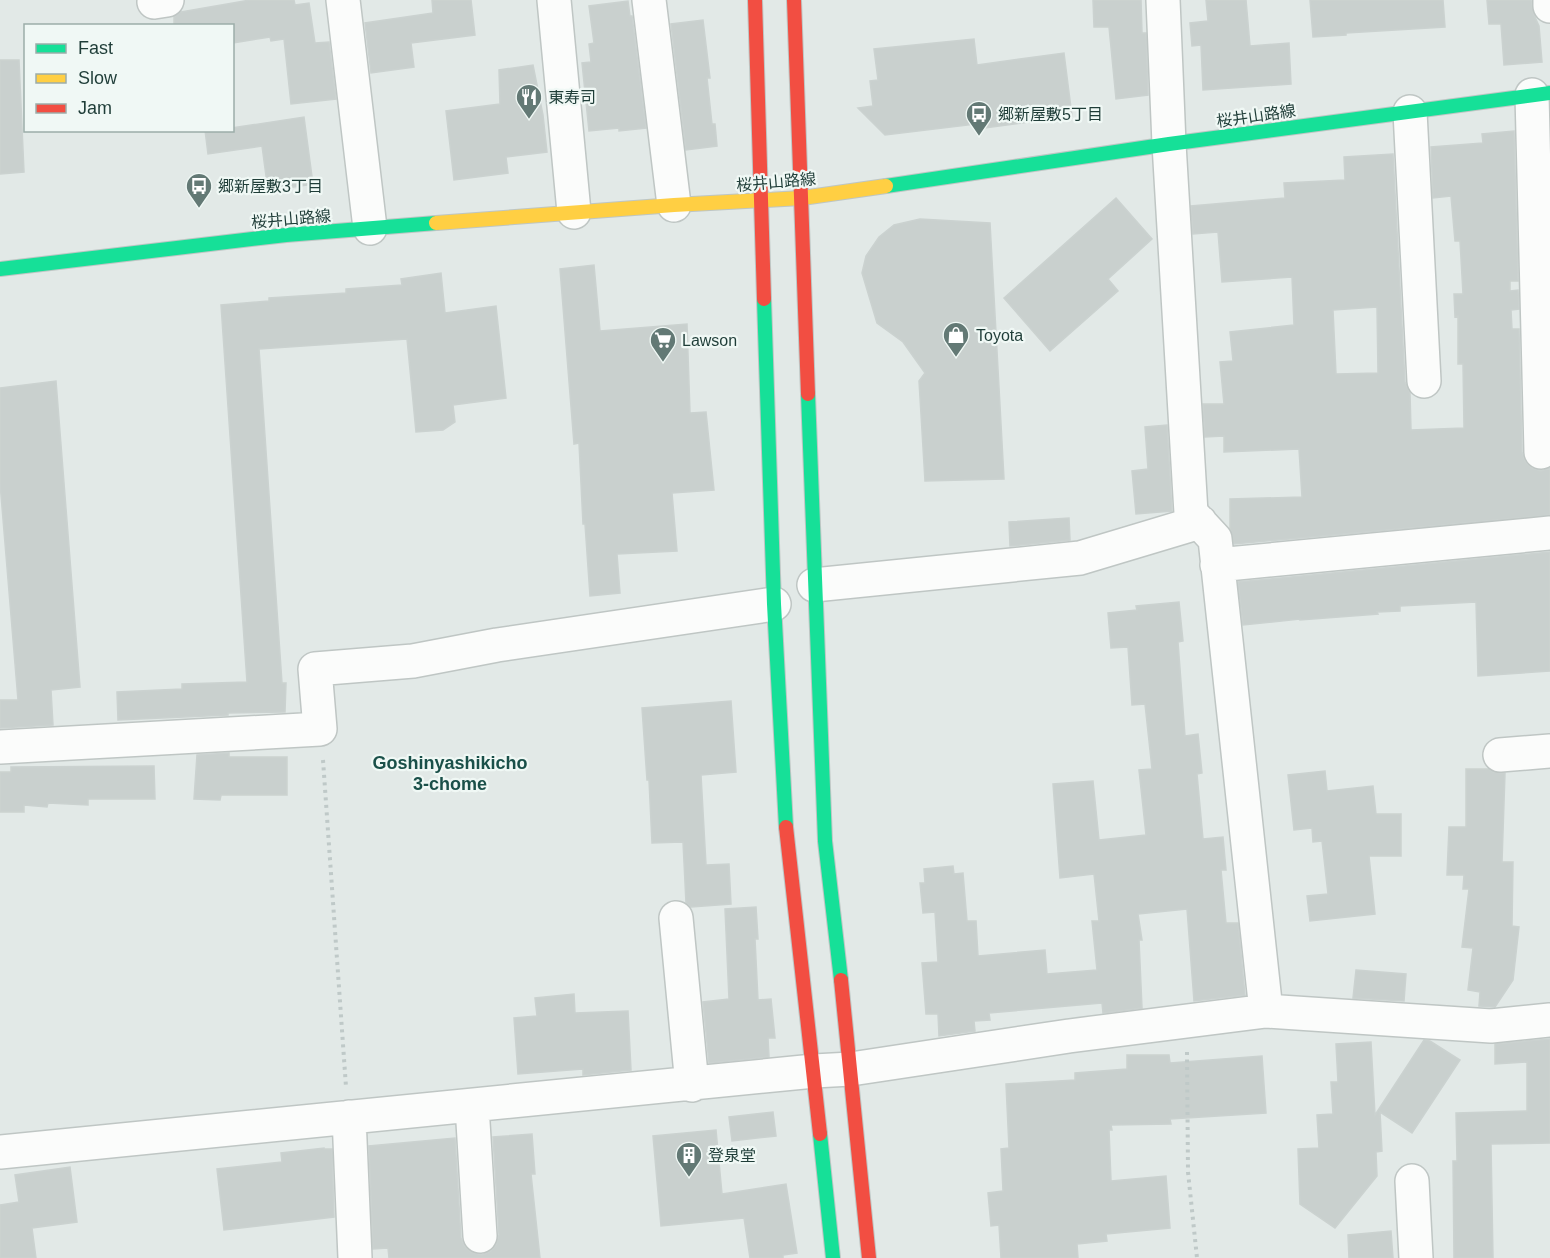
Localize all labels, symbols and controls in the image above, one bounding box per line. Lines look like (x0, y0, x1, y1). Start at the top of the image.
legend (24, 24, 234, 132)
text: Fast (78, 38, 113, 58)
text: Slow (78, 68, 118, 88)
restaurant icon: 東寿司 (514, 82, 544, 120)
place label: 東寿司 (548, 89, 596, 106)
text: Jam (78, 98, 112, 118)
bus stop icon: 郷新屋敷5丁目 (964, 99, 994, 137)
street label: 桜井山路線 (1215, 102, 1297, 130)
place label: 郷新屋敷5丁目 (998, 106, 1103, 123)
street label: 桜井山路線 (735, 170, 817, 194)
bus stop icon: 郷新屋敷3丁目 (184, 171, 214, 209)
place label: 郷新屋敷3丁目 (218, 178, 323, 195)
street label: 桜井山路線 (250, 207, 332, 231)
shop icon: Toyota (941, 320, 971, 358)
supermarket icon: Lawson (648, 325, 678, 363)
place label: Toyota (976, 327, 1023, 344)
place label: Lawson (682, 332, 737, 349)
district label: Goshinyashikicho 3-chome (372, 753, 528, 794)
building icon: 登泉堂 (674, 1140, 704, 1178)
place label: 登泉堂 (708, 1147, 756, 1164)

